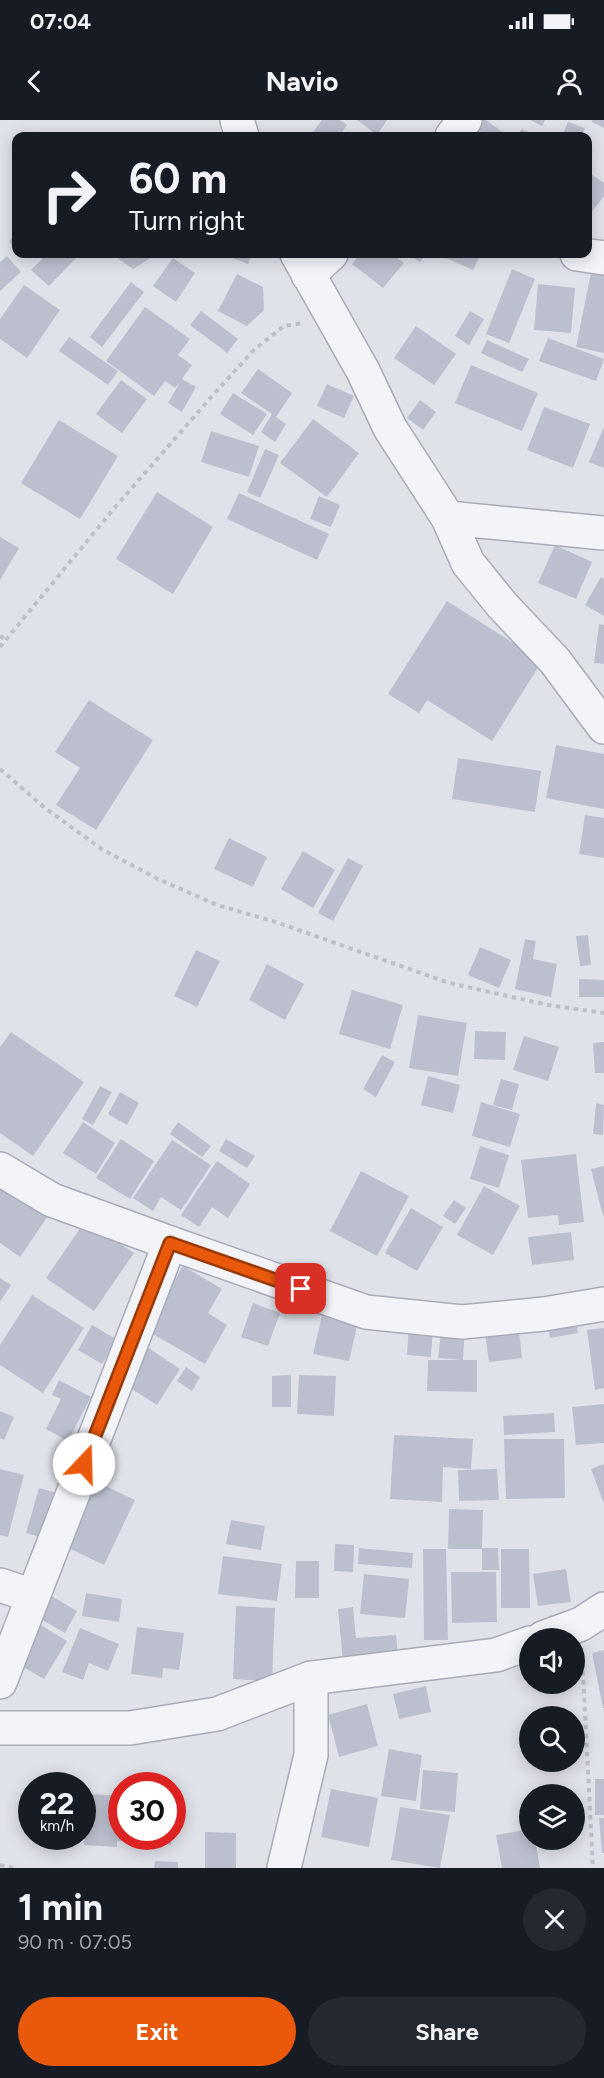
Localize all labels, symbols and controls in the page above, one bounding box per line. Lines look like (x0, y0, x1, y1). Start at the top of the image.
text: 07:04 (30, 8, 91, 35)
icon: back (18, 65, 51, 98)
text: Navio (266, 65, 338, 98)
icon: person (553, 65, 586, 98)
text: 60 m (129, 153, 227, 204)
icon: right (30, 156, 108, 234)
text: Turn right (129, 204, 245, 237)
pin (275, 1263, 326, 1314)
icon: arrive (284, 1272, 317, 1305)
position arrow (52, 1432, 116, 1496)
map controls (519, 1628, 585, 1850)
button: sound (519, 1628, 585, 1694)
button: search (519, 1706, 585, 1772)
speed limit sign: 30 (108, 1772, 186, 1850)
button: layers (519, 1784, 585, 1850)
text: 22 (40, 1785, 74, 1822)
text: km/h (40, 1817, 74, 1835)
text: 1 min (18, 1886, 103, 1929)
button: close (523, 1888, 586, 1951)
text: 90 m · 07:05 (18, 1930, 132, 1954)
button: Exit (18, 1997, 296, 2066)
button: Share (308, 1997, 586, 2066)

